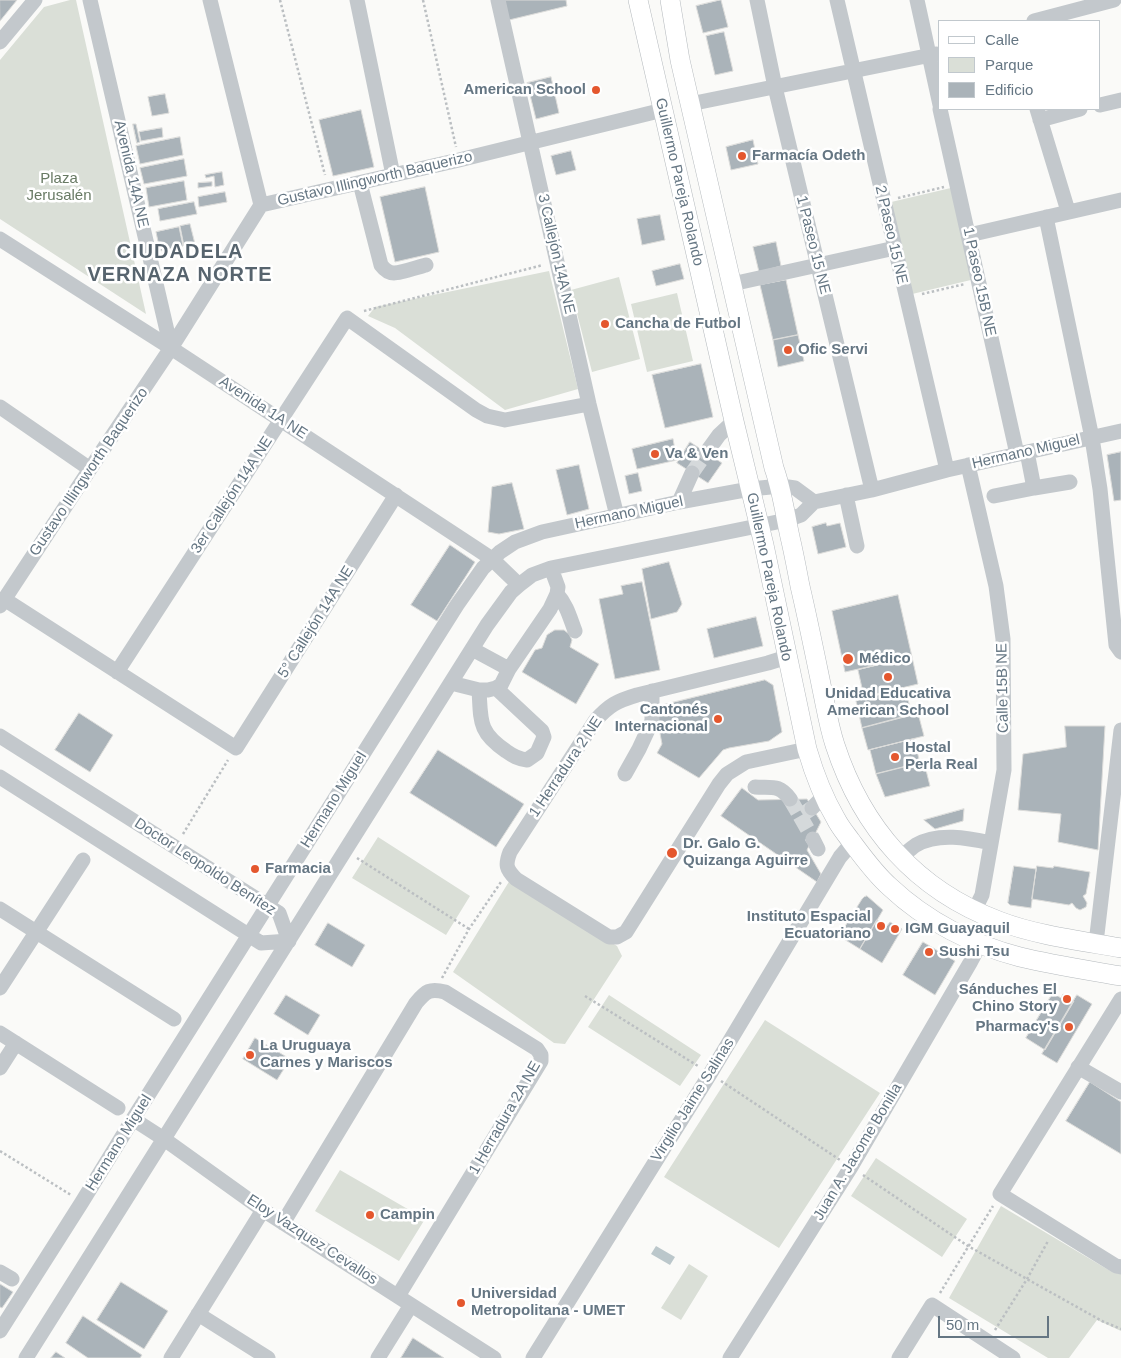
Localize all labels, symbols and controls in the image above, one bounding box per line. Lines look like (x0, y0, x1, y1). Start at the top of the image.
legend (938, 20, 1101, 110)
text: Calle (985, 31, 1019, 48)
text: Parque (985, 56, 1033, 73)
place label: American School (463, 81, 586, 99)
text: Edificio (985, 81, 1033, 98)
marker: American School (590, 84, 602, 96)
street label: Guillermo Pareja Rolando (651, 96, 707, 268)
street label: Avenida 14A NE (110, 118, 152, 230)
place label: Farmacía Odeth (752, 147, 865, 165)
street label: Gustavo Illingworth Baquerizo (276, 148, 474, 210)
marker: Farmacía Odeth (736, 150, 748, 162)
park label: Plaza Jerusalén (26, 170, 92, 205)
street label: 2 Paseo 15 NE (871, 184, 911, 286)
street label: 3 Callejón 14A NE (533, 192, 579, 316)
street label: 1 Paseo 15 NE (792, 194, 834, 296)
street label: 1 Paseo 15B NE (959, 226, 999, 338)
district label: CIUDADELA VERNAZA NORTE (86, 240, 274, 287)
place label: Cancha de Futbol (615, 315, 741, 333)
marker: Cancha de Futbol (599, 318, 611, 330)
place label: Ofic Servi (798, 341, 868, 359)
marker: Ofic Servi (782, 344, 794, 356)
street label: Avenida 1A NE (216, 373, 310, 443)
street label: Gustavo Illingworth Baquerizo (26, 384, 152, 560)
street label: Hermano Miguel (970, 431, 1082, 473)
street label: 3er Callejón 14A NE (187, 433, 277, 557)
place label: Va & Ven (665, 445, 728, 463)
marker: Va & Ven (649, 448, 661, 460)
street label: Guillermo Pareja Rolando (742, 491, 796, 663)
street label: Hermano Miguel (573, 493, 685, 533)
street label: 5° Callejón 14A NE (274, 563, 358, 681)
street label: Calle 15B NE (993, 643, 1013, 733)
place label: Médico (859, 650, 911, 668)
marker: Médico (841, 652, 855, 666)
marker: Unidad Educativa American School (882, 671, 894, 683)
place label: Unidad Educativa American School (825, 685, 951, 720)
place label: Cantonés Internacional (615, 701, 708, 736)
street label: 1 Herradura 2 NE (526, 713, 606, 821)
marker: Cantonés Internacional (712, 713, 724, 725)
place label: Hostal Perla Real (905, 739, 978, 774)
street label: Hermano Miguel (297, 749, 371, 851)
marker: Hostal Perla Real (889, 751, 901, 763)
street label: Doctor Leopoldo Benítez (131, 814, 279, 920)
place label: Dr. Galo G. Quizanga Aguirre (683, 835, 808, 870)
marker: Dr. Galo G. Quizanga Aguirre (665, 846, 679, 860)
place label: Farmacia (265, 860, 331, 878)
marker: Farmacia (249, 863, 261, 875)
place label: Instituto Espacial Ecuatoriano (747, 908, 871, 943)
marker: Instituto Espacial Ecuatoriano (875, 920, 887, 932)
place label: IGM Guayaquil (905, 920, 1010, 938)
marker: IGM Guayaquil (889, 923, 901, 935)
place label: Sushi Tsu (939, 943, 1010, 961)
marker: Sushi Tsu (923, 946, 935, 958)
place label: Sánduches El Chino Story (959, 981, 1057, 1016)
marker: Sánduches El Chino Story (1061, 993, 1073, 1005)
place label: Pharmacy's (975, 1018, 1059, 1036)
marker: Pharmacy's (1063, 1021, 1075, 1033)
street label: Virgilio Jaime Salinas (648, 1035, 738, 1165)
place label: La Uruguaya Carnes y Mariscos (260, 1037, 393, 1072)
marker: La Uruguaya Carnes y Mariscos (244, 1049, 256, 1061)
street label: 1 Herradura 2A NE (465, 1058, 545, 1178)
street label: Juan A. Jacome Bonilla (810, 1080, 906, 1224)
street label: Hermano Miguel (82, 1092, 156, 1194)
street label: Eloy Vazquez Cevallos (243, 1191, 381, 1289)
place label: Campin (380, 1206, 435, 1224)
marker: Campin (364, 1209, 376, 1221)
place label: Universidad Metropolitana - UMET (471, 1285, 625, 1320)
marker: Universidad Metropolitana - UMET (455, 1297, 467, 1309)
scale bar (941, 1306, 1052, 1338)
text: 50 m (946, 1316, 979, 1333)

